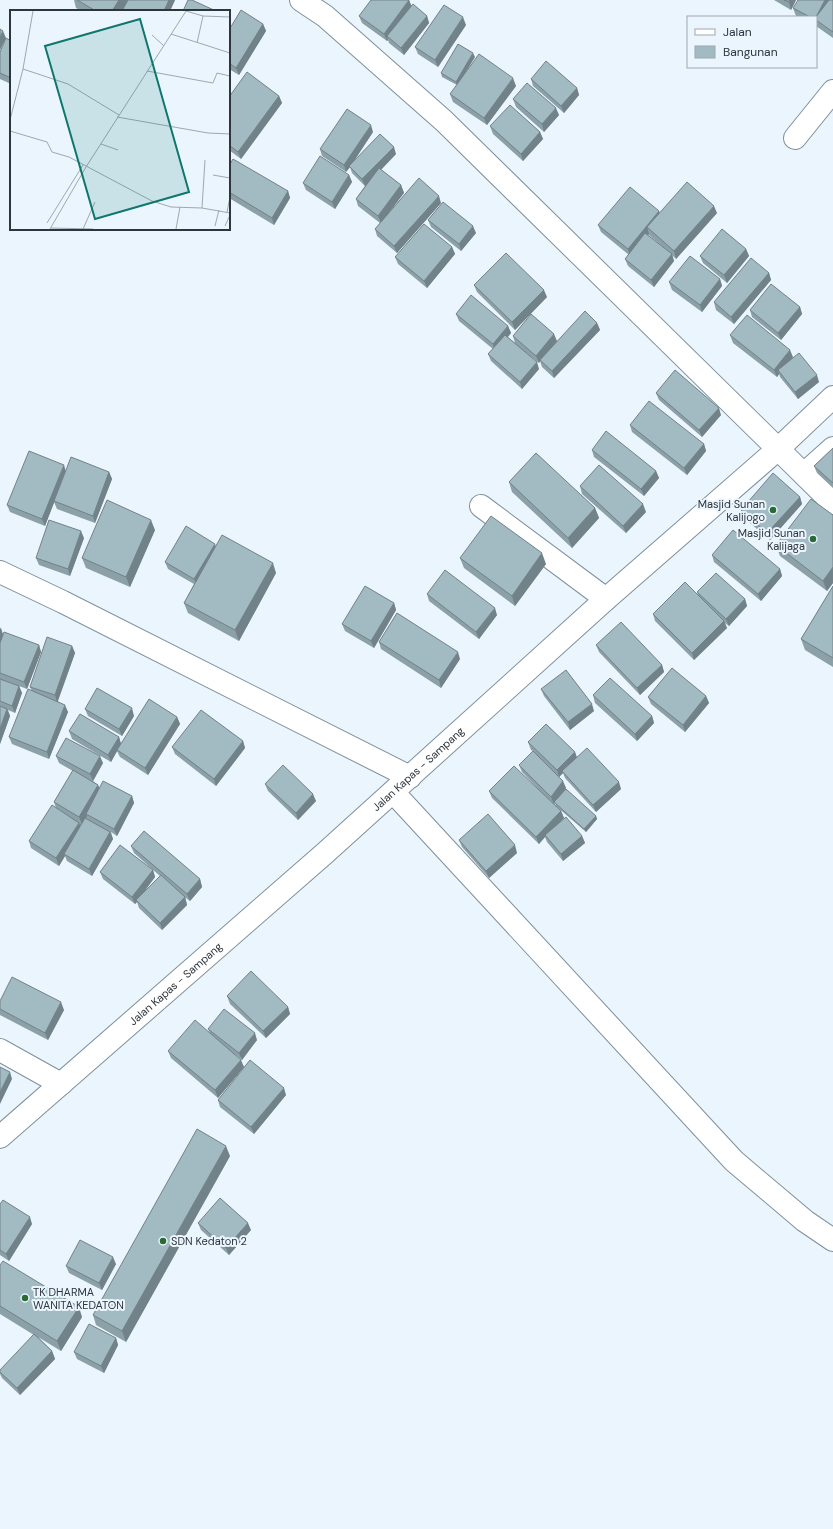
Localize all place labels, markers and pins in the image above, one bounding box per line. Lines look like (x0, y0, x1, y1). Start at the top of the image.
place label: Masjid Sunan Kalijogo (698, 497, 765, 524)
marker: Masjid Sunan Kalijogo (768, 505, 778, 515)
place label: Masjid Sunan Kalijaga (738, 526, 805, 553)
marker: Masjid Sunan Kalijaga (808, 534, 818, 544)
place label: SDN Kedaton 2 (171, 1234, 247, 1248)
marker: SDN Kedaton 2 (158, 1236, 168, 1246)
place label: TK DHARMA WANITA KEDATON (33, 1285, 124, 1312)
marker: TK DHARMA WANITA KEDATON (20, 1293, 30, 1303)

